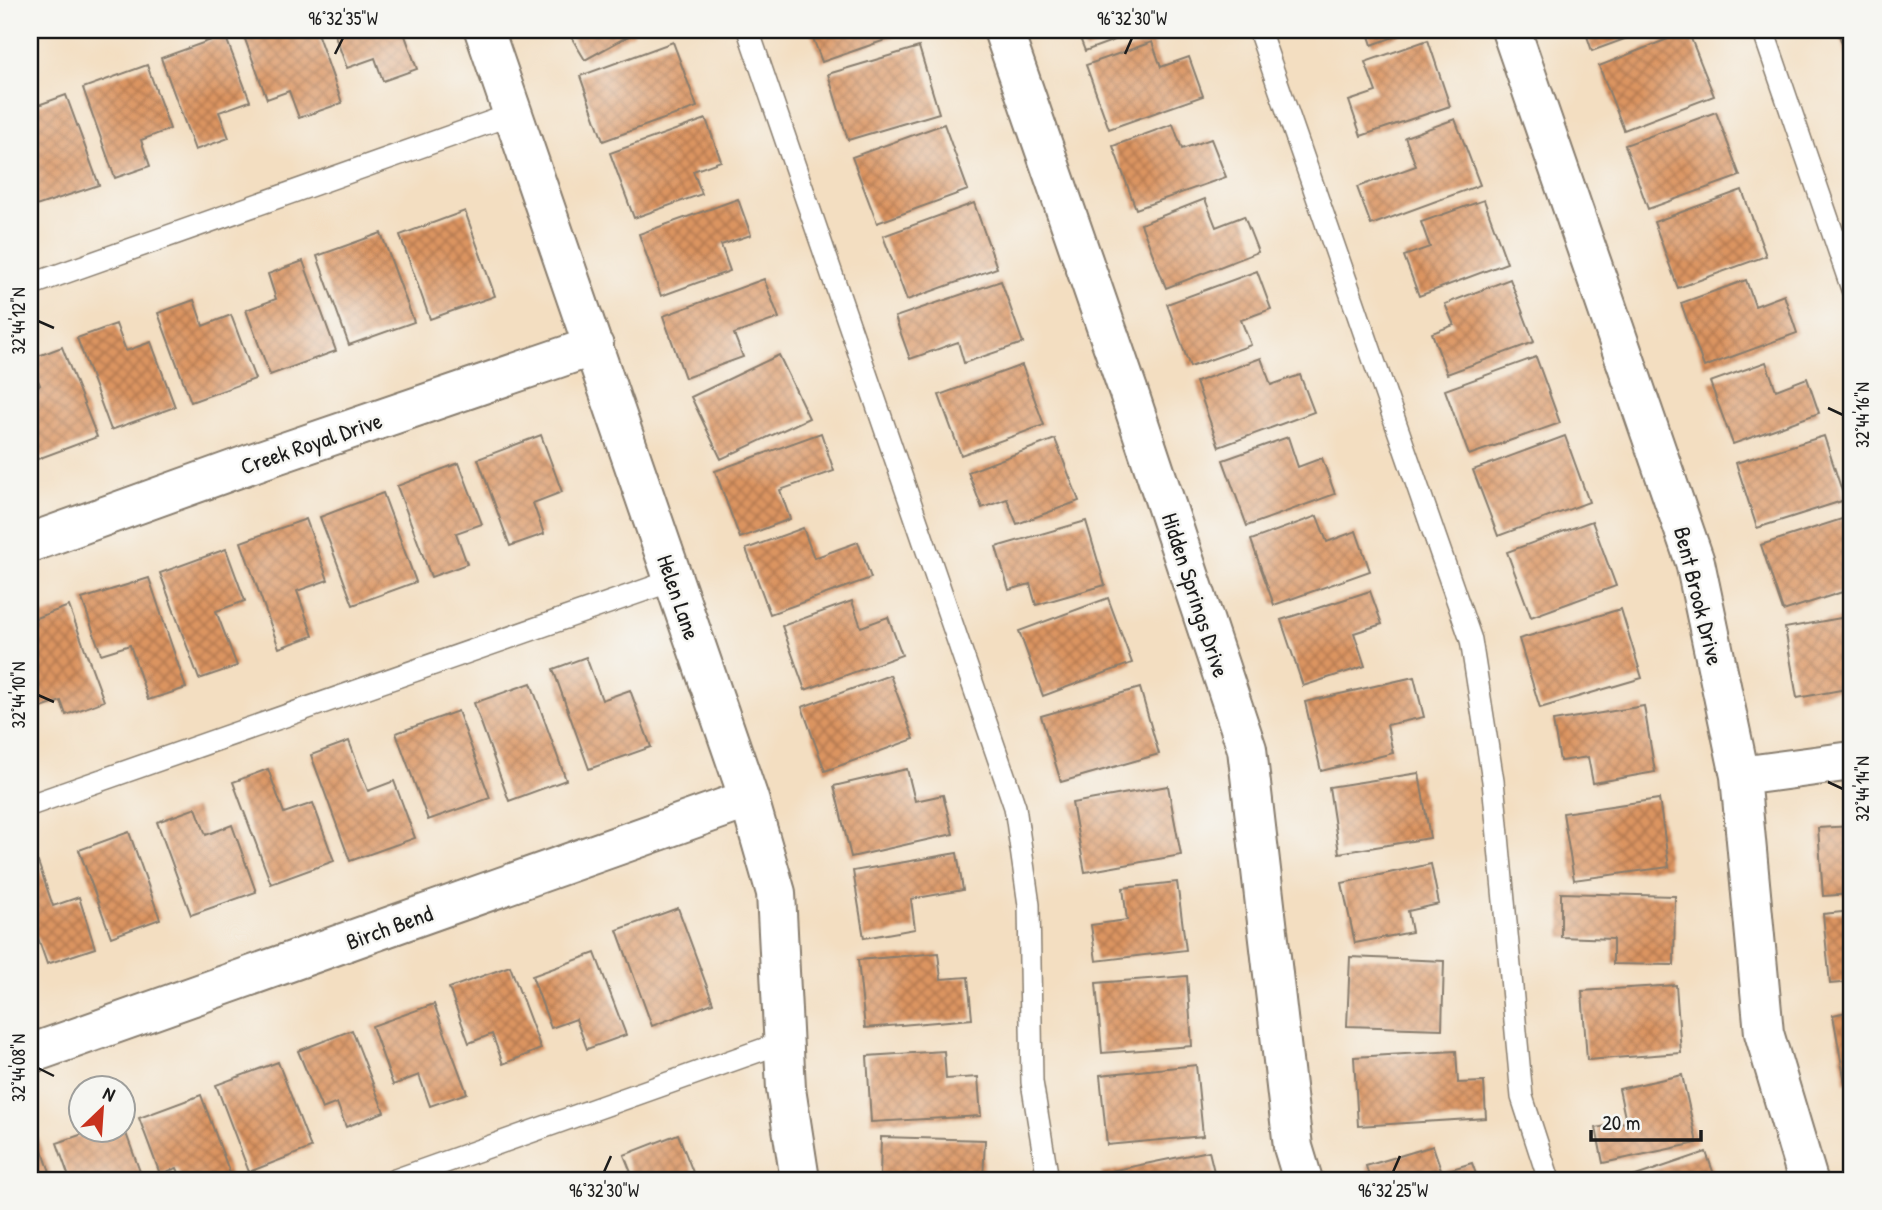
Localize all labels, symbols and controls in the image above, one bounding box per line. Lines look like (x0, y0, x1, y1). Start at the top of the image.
text: 96°32'35"W (308, 6, 378, 31)
text: 96°32'30"W (1097, 6, 1167, 31)
text: 32°44'12"N (6, 287, 31, 355)
text: 32°44'16"N (1850, 382, 1875, 448)
street label: Creek Royal Drive (236, 404, 386, 482)
street label: Hidden Springs Drive (1155, 509, 1237, 681)
street label: Bent Brook Drive (1667, 524, 1731, 668)
street label: Helen Lane (650, 550, 708, 644)
text: 32°44'10"N (6, 662, 31, 728)
text: 32°44'14"N (1850, 756, 1875, 822)
street label: Birch Bend (342, 897, 436, 957)
text: 32°44'08"N (6, 1034, 31, 1102)
north arrow (66, 1074, 136, 1144)
text: N (99, 1080, 119, 1108)
scale bar (1591, 1098, 1702, 1142)
text: 20 m (1602, 1108, 1640, 1137)
text: 96°32'30"W (569, 1178, 639, 1203)
text: 96°32'25"W (1358, 1178, 1428, 1203)

